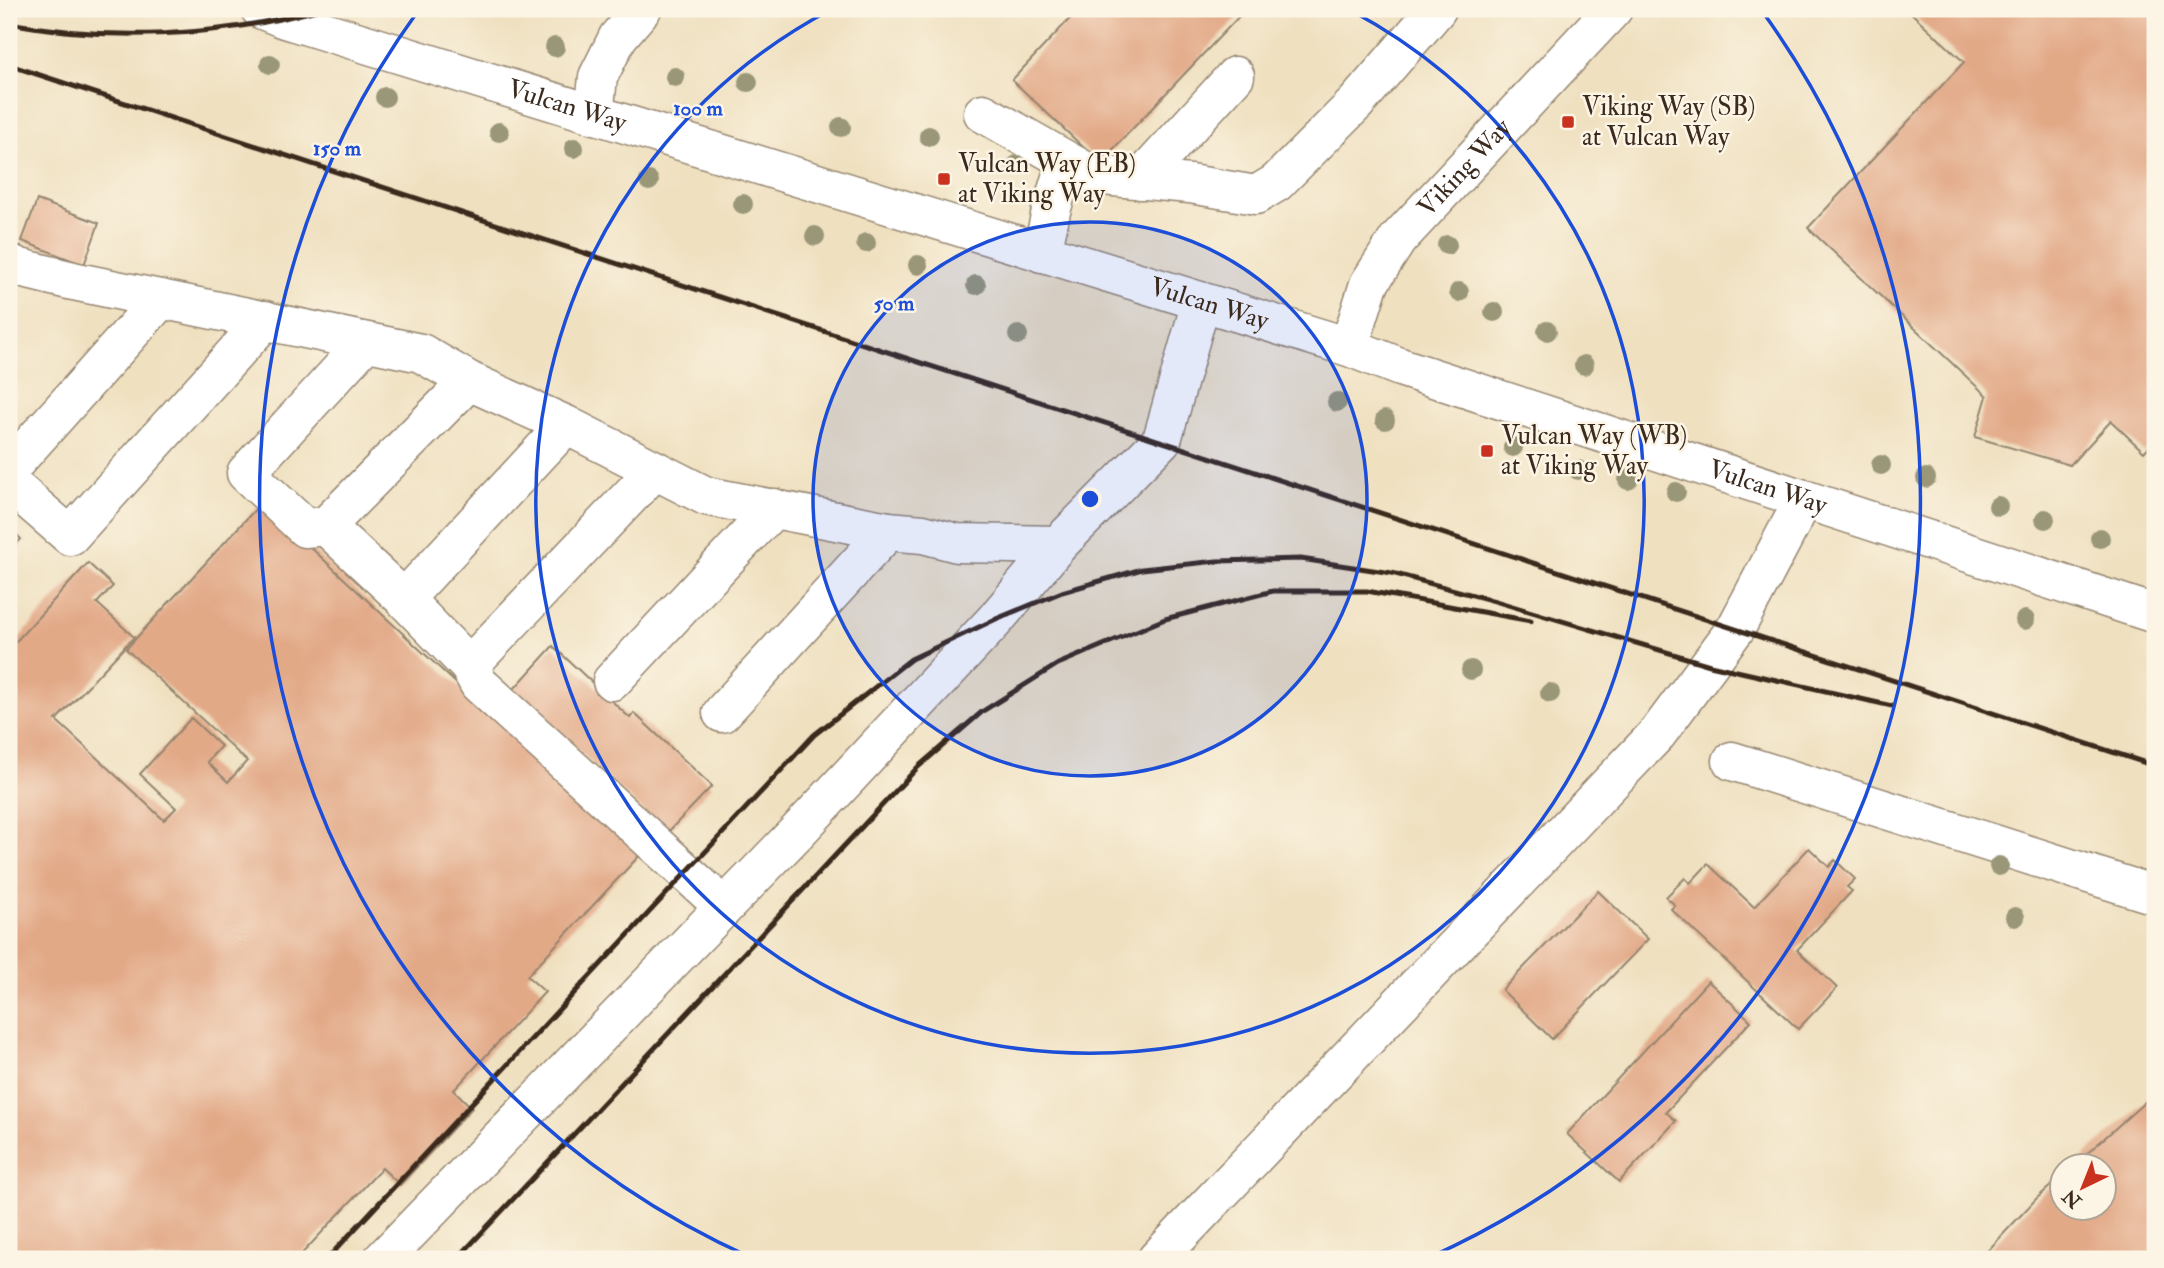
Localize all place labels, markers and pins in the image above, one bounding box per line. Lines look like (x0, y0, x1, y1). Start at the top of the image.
place label: Viking Way (SB) at Vulcan Way (1582, 91, 1755, 153)
marker: Viking Way (SB) at Vulcan Way (1560, 114, 1576, 130)
place label: Vulcan Way (EB) at Viking Way (958, 148, 1136, 210)
marker: Vulcan Way (EB) at Viking Way (936, 171, 952, 187)
place label: Vulcan Way (WB) at Viking Way (1501, 420, 1687, 482)
marker: Vulcan Way (WB) at Viking Way (1479, 443, 1495, 459)
centre of rings (1078, 487, 1102, 511)

